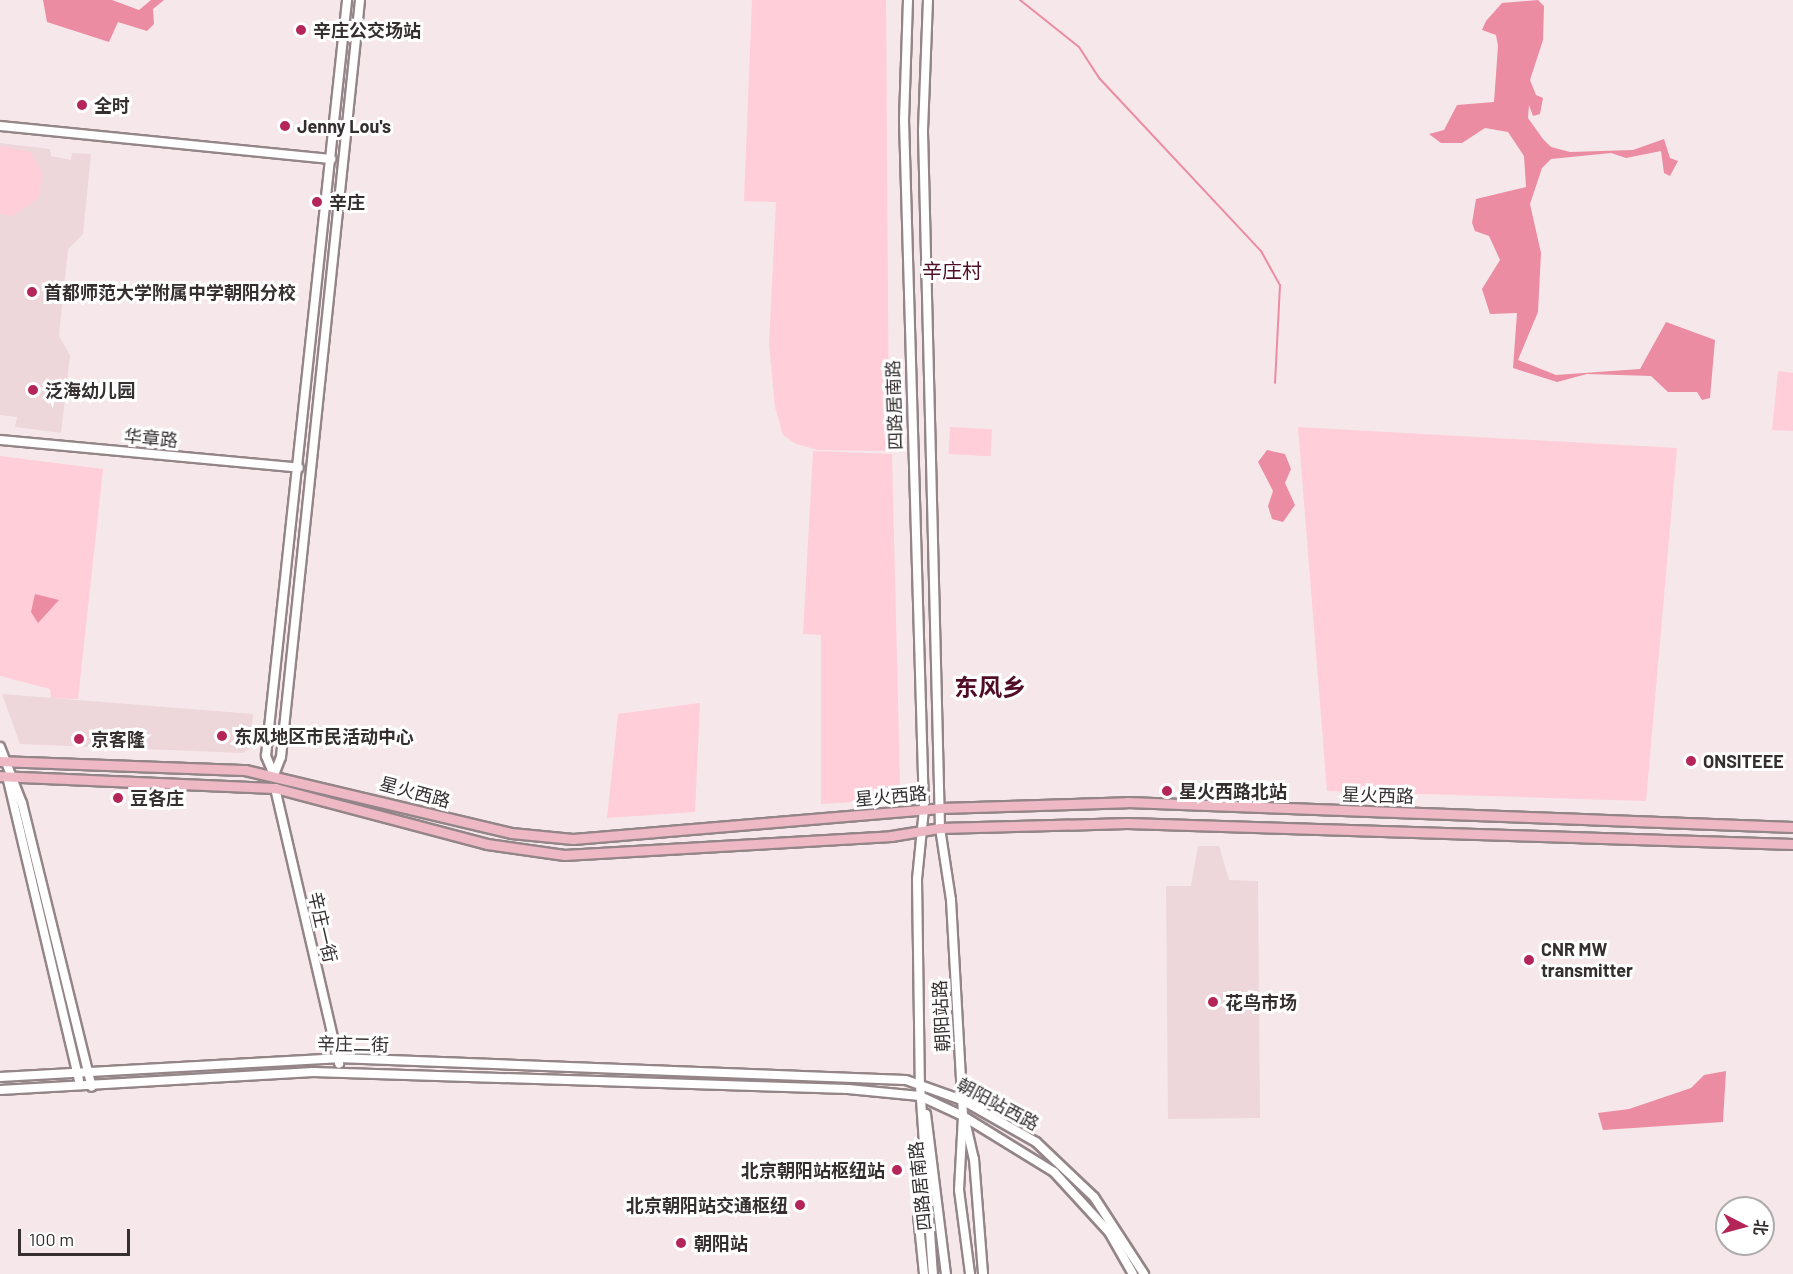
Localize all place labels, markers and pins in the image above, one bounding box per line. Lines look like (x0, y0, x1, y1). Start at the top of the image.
place label: 辛庄公交场站 (313, 19, 421, 41)
marker: 辛庄公交场站 (294, 23, 308, 37)
place label: 全时 (94, 94, 130, 116)
marker: 全时 (75, 98, 89, 112)
place label: Jenny Lou's (297, 115, 391, 137)
marker: Jenny Lou's (278, 119, 292, 133)
place label: 辛庄 (329, 191, 365, 213)
marker: 辛庄 (310, 195, 324, 209)
place label: 首都师范大学附属中学朝阳分校 (44, 281, 296, 303)
marker: 首都师范大学附属中学朝阳分校 (25, 285, 39, 299)
place label: 泛海幼儿园 (45, 379, 135, 401)
marker: 泛海幼儿园 (26, 383, 40, 397)
place label: 东风地区市民活动中心 (234, 725, 414, 747)
place label: 京客隆 (91, 728, 145, 750)
marker: 东风地区市民活动中心 (215, 729, 229, 743)
marker: 京客隆 (72, 732, 86, 746)
place label: ONSITEEE (1703, 750, 1784, 772)
marker: ONSITEEE (1684, 754, 1698, 768)
place label: 星火西路北站 (1179, 780, 1287, 802)
marker: 星火西路北站 (1160, 784, 1174, 798)
place label: 豆各庄 (130, 787, 184, 809)
marker: 豆各庄 (111, 791, 125, 805)
place label: CNR MW transmitter (1541, 939, 1633, 982)
marker: CNR MW transmitter (1522, 953, 1536, 967)
place label: 花鸟市场 (1225, 991, 1297, 1013)
marker: 花鸟市场 (1206, 995, 1220, 1009)
place label: 北京朝阳站枢纽站 (741, 1159, 885, 1181)
marker: 北京朝阳站枢纽站 (890, 1163, 904, 1177)
place label: 北京朝阳站交通枢纽 (626, 1194, 788, 1216)
marker: 北京朝阳站交通枢纽 (793, 1198, 807, 1212)
place label: 朝阳站 (694, 1232, 748, 1254)
marker: 朝阳站 (672, 1234, 690, 1252)

